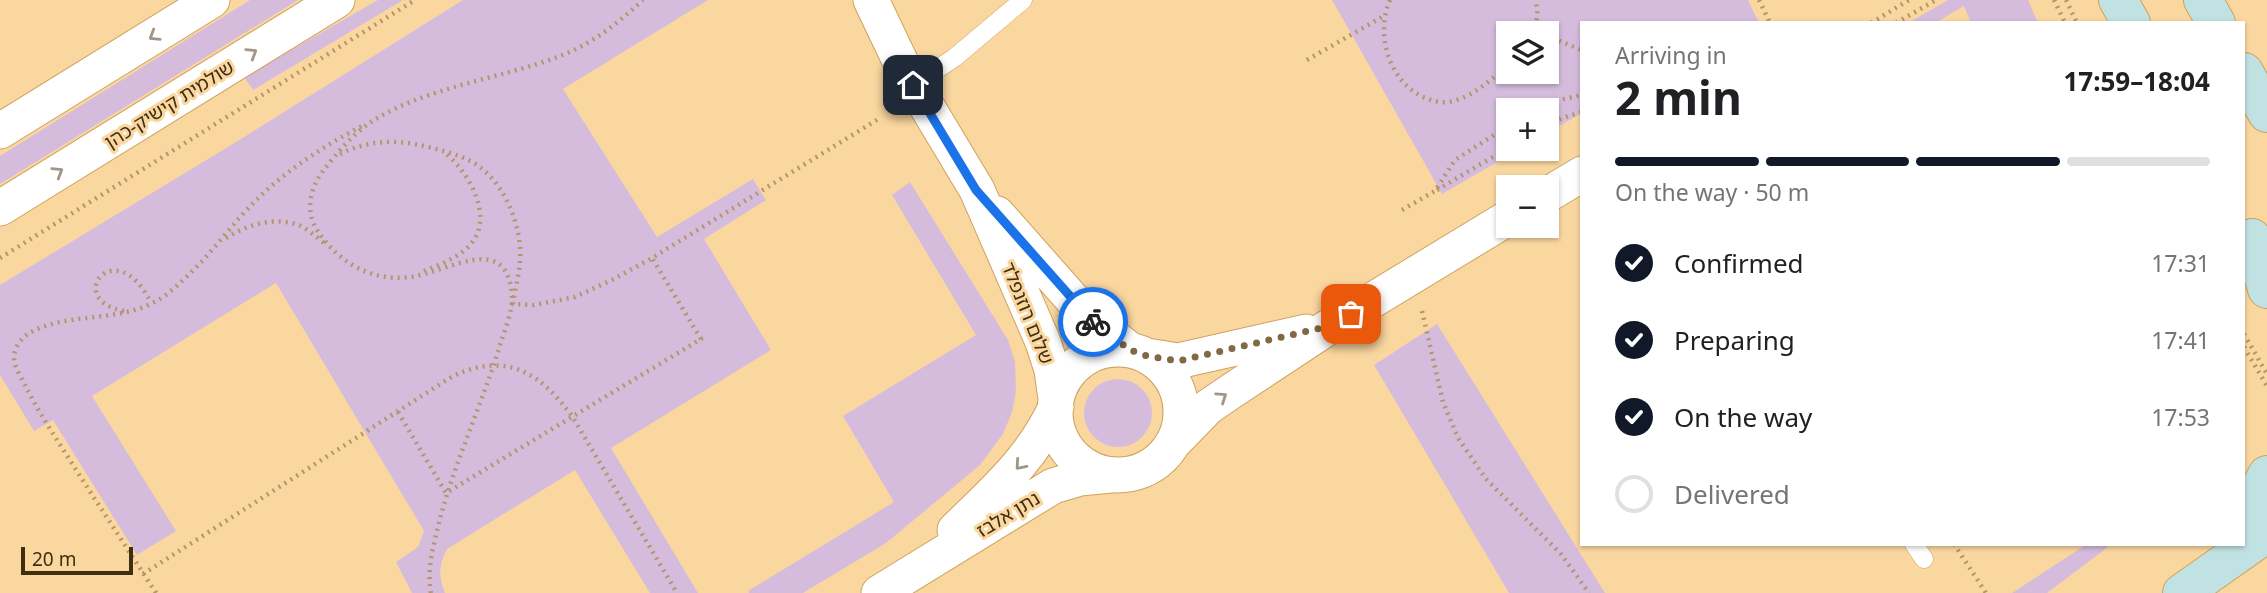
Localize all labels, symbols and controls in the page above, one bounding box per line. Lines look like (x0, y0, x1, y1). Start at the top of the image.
map controls (1496, 21, 1559, 238)
button: layers (1496, 21, 1559, 84)
one-way arrow (149, 27, 162, 40)
text: Arriving in (1615, 39, 1727, 71)
one-way arrow (244, 48, 257, 61)
street label: שולמית קישיק-כהן (99, 54, 239, 154)
pin (883, 55, 943, 115)
text: 17:59–18:04 (2063, 63, 2210, 99)
icon: home (894, 66, 932, 104)
text: 2 min (1615, 66, 1742, 128)
button: + (1496, 98, 1559, 161)
one-way arrow (51, 167, 64, 180)
button: − (1496, 175, 1559, 238)
text: On the way · 50 m (1615, 176, 1809, 208)
icon: check (1615, 244, 1653, 282)
text: Confirmed (1674, 245, 1804, 281)
text: 17:31 (2151, 247, 2210, 279)
street label: שלום רוזנפלד (996, 258, 1060, 368)
pin (1321, 284, 1381, 344)
courier (1058, 287, 1128, 357)
icon: bag (1332, 295, 1370, 333)
icon: bike (1074, 303, 1112, 341)
icon: check (1615, 321, 1653, 359)
text: Preparing (1674, 322, 1795, 358)
text: 17:41 (2151, 324, 2210, 356)
one-way arrow (1214, 393, 1227, 406)
icon: check (1615, 398, 1653, 436)
text: On the way (1674, 399, 1812, 435)
text: 17:53 (2151, 401, 2210, 433)
one-way arrow (1016, 456, 1028, 469)
text: Delivered (1674, 476, 1790, 512)
street label: נתן אלבז (971, 485, 1045, 543)
scale bar (21, 544, 133, 576)
text: 20 m (32, 546, 76, 572)

